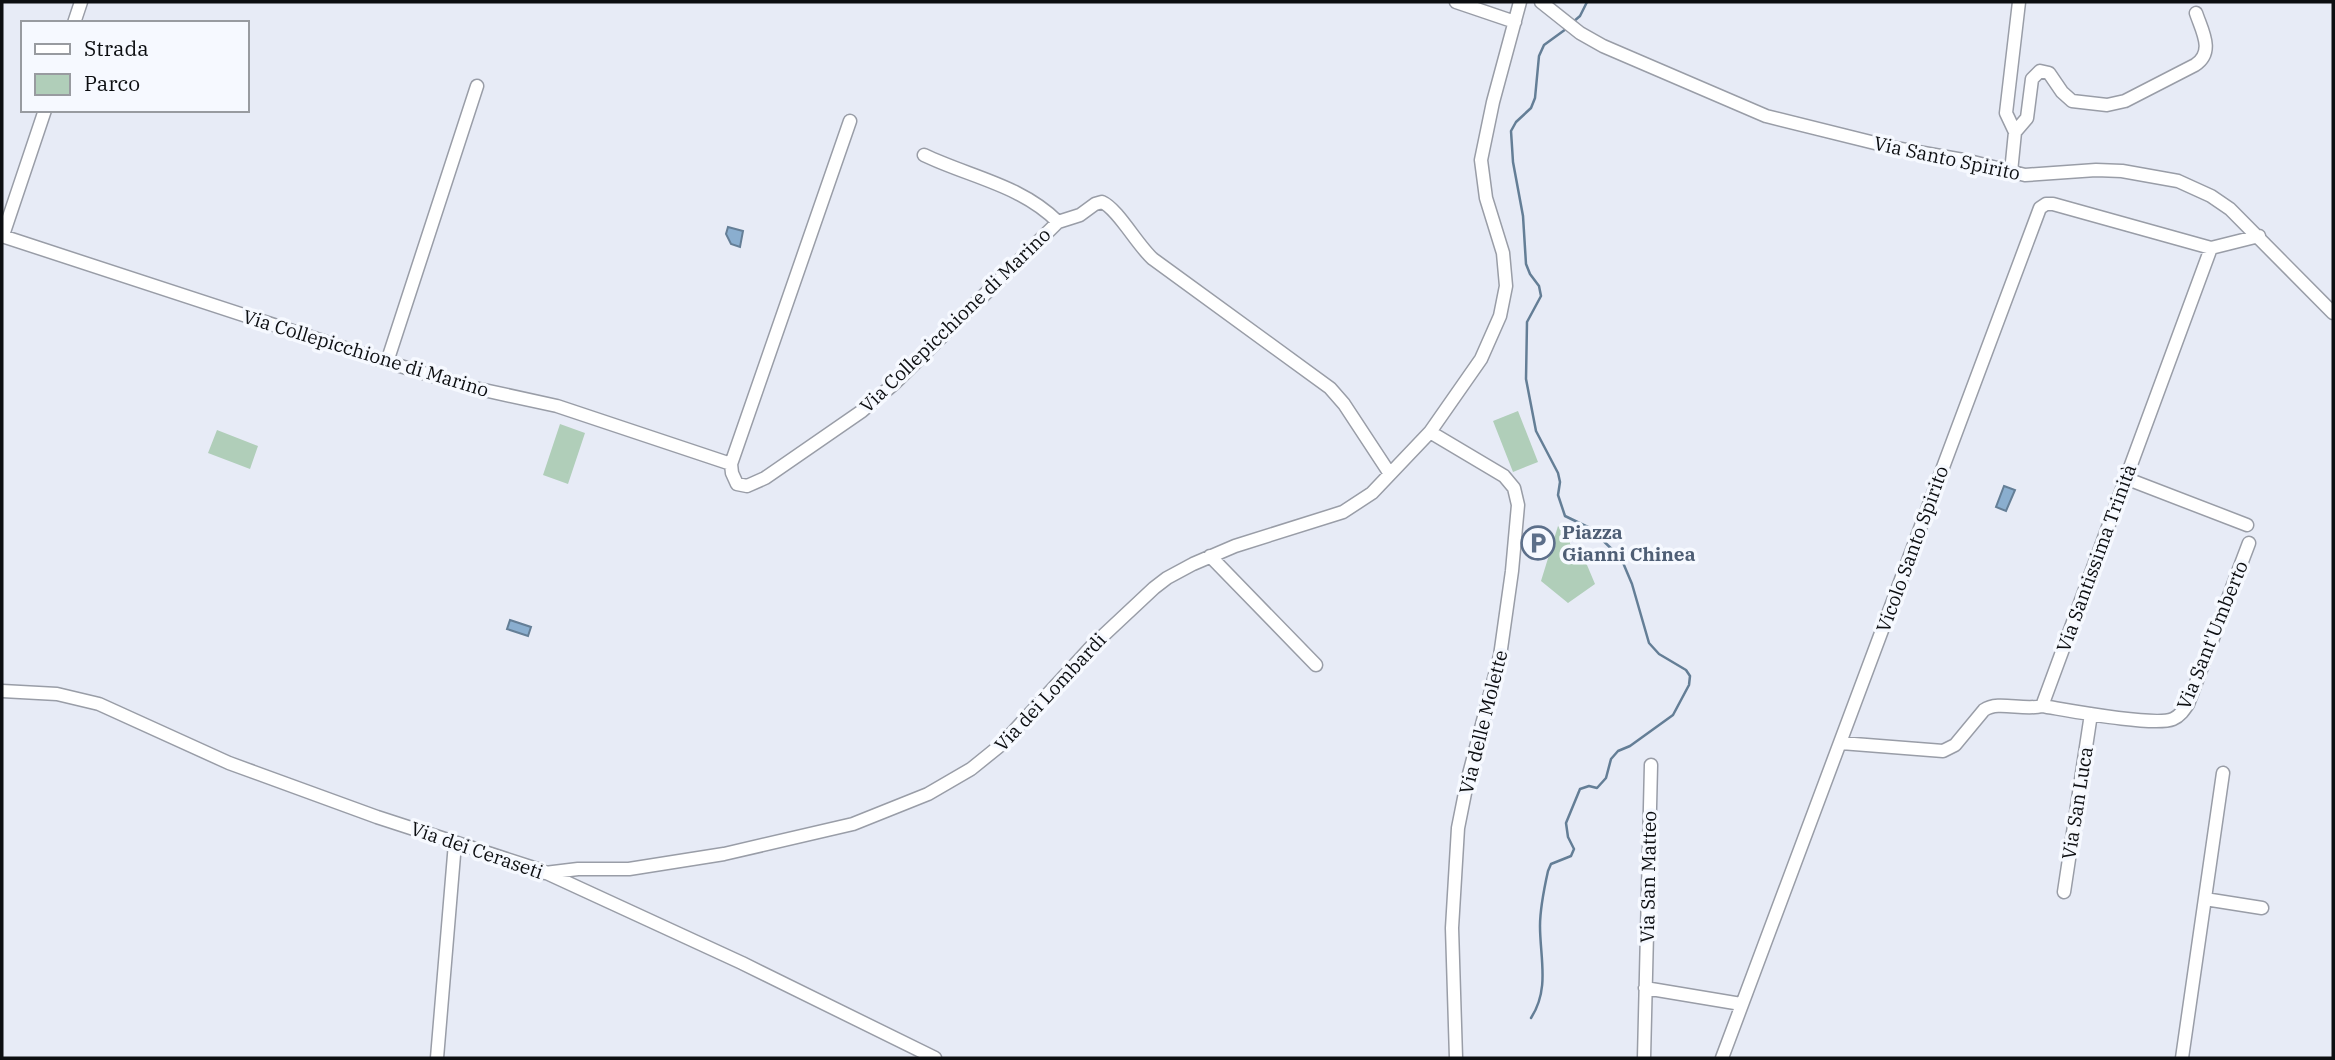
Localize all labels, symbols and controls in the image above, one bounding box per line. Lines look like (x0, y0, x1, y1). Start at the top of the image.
legend (21, 21, 248, 112)
text: Strada (84, 34, 149, 62)
text: Parco (84, 69, 140, 97)
street label: Via Santo Spirito (1872, 131, 2022, 185)
street label: Via Collepicchione di Marino (855, 222, 1055, 418)
street label: Via Collepicchione di Marino (240, 304, 492, 402)
street label: Via Santissima Trinità (2051, 461, 2141, 655)
street label: Vicolo Santo Spirito (1871, 462, 1953, 636)
place label: Piazza Gianni Chinea (1562, 520, 1696, 566)
parking icon: Piazza Gianni Chinea (1519, 524, 1557, 562)
street label: Via Sant'Umberto (2171, 557, 2253, 713)
street label: Via dei Lombardi (989, 628, 1111, 756)
street label: Via delle Molette (1454, 648, 1512, 796)
street label: Via San Luca (2056, 745, 2098, 861)
street label: Via San Matteo (1635, 811, 1661, 943)
street label: Via dei Ceraseti (408, 816, 546, 884)

